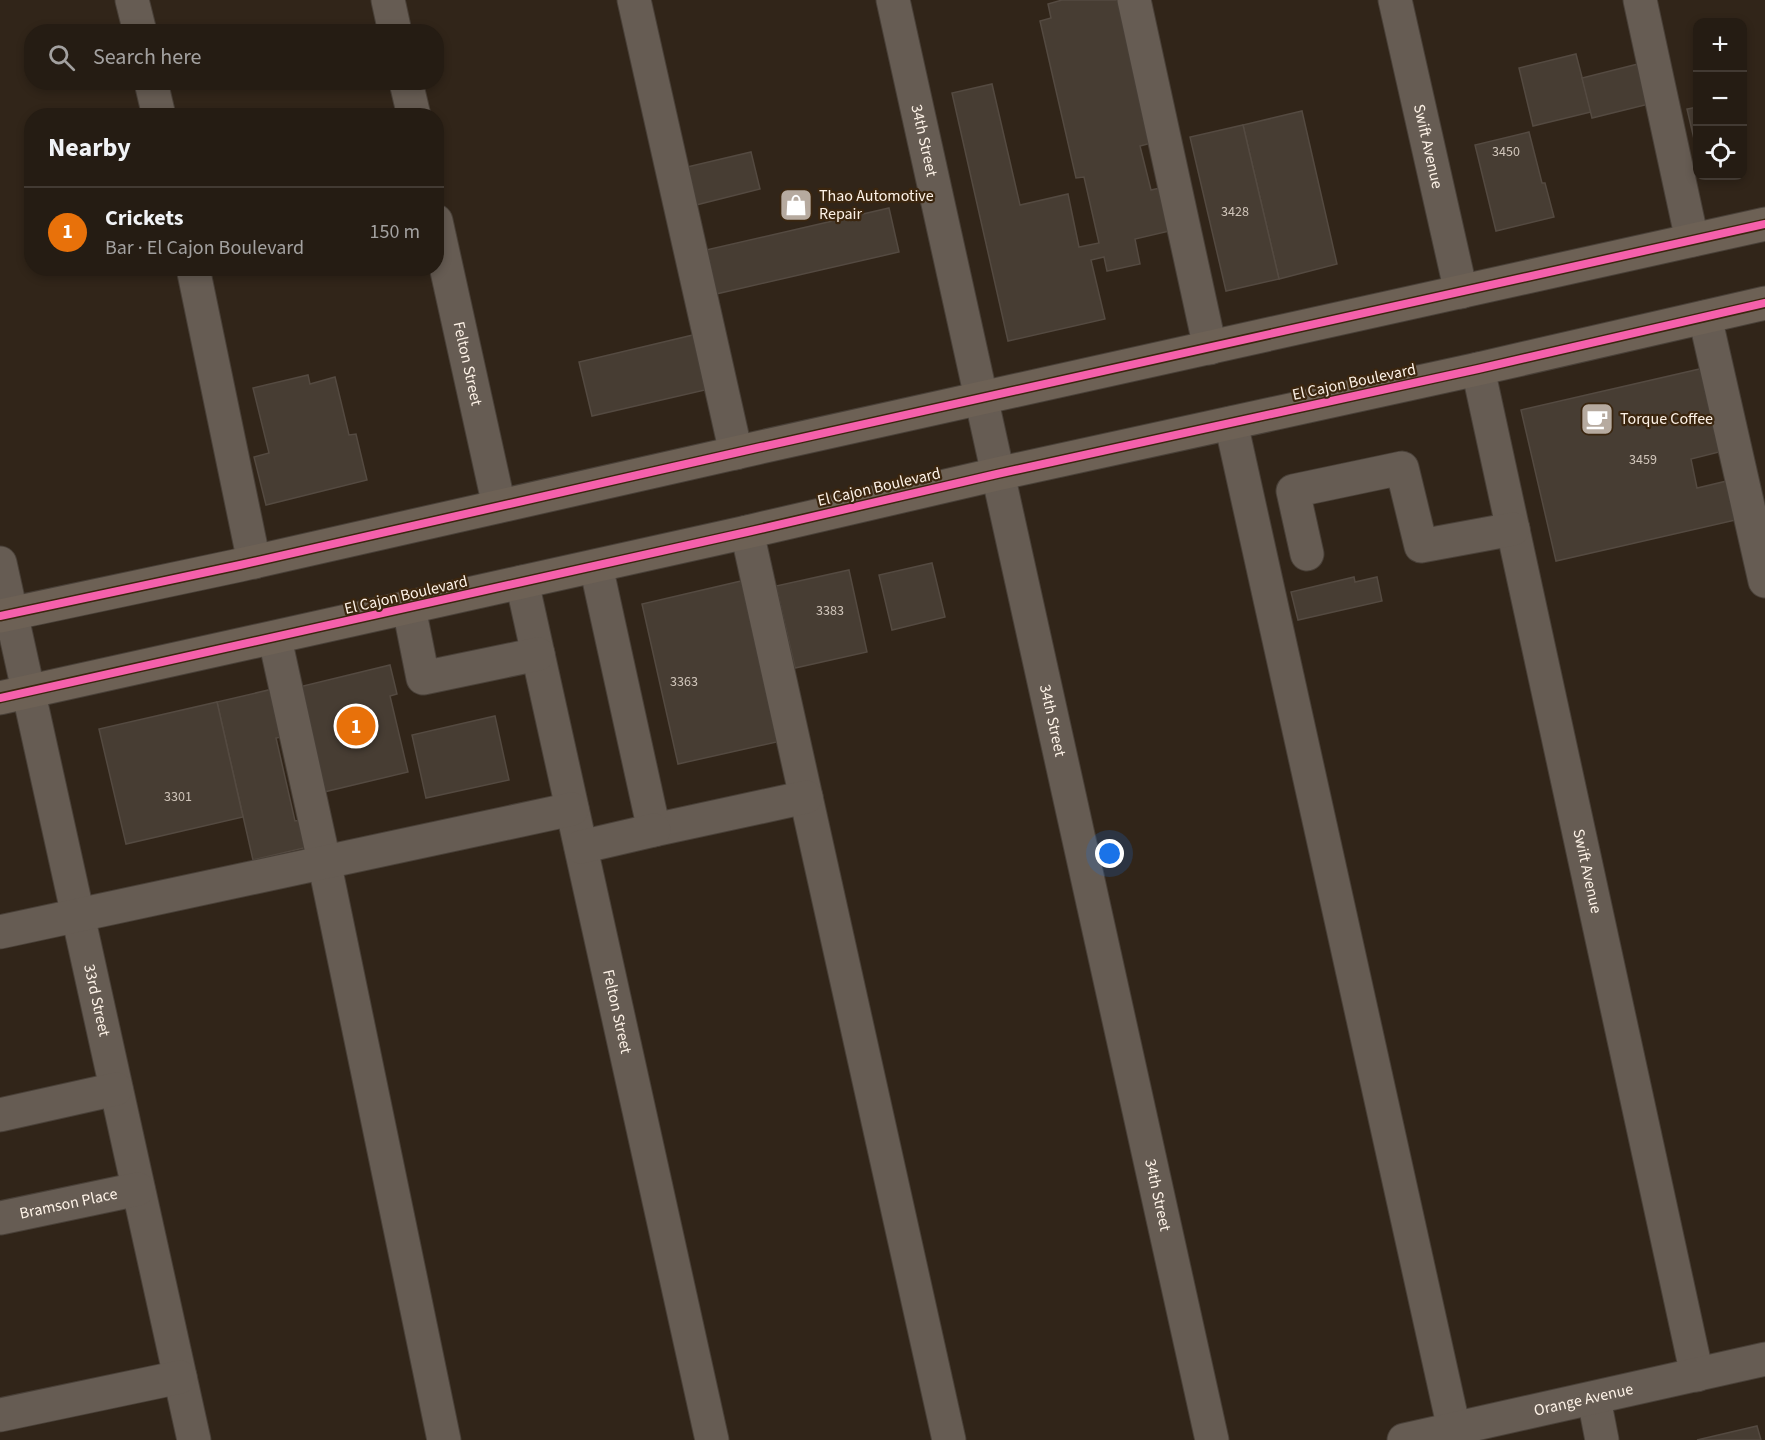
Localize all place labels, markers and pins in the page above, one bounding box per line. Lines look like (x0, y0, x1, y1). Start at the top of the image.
place label: Thao Automotive Repair (819, 185, 934, 225)
shop icon: Thao Automotive Repair (778, 187, 814, 223)
cafe icon: Torque Coffee (1579, 401, 1615, 437)
place label: Torque Coffee (1620, 408, 1713, 430)
pin: 1 (336, 704, 376, 748)

